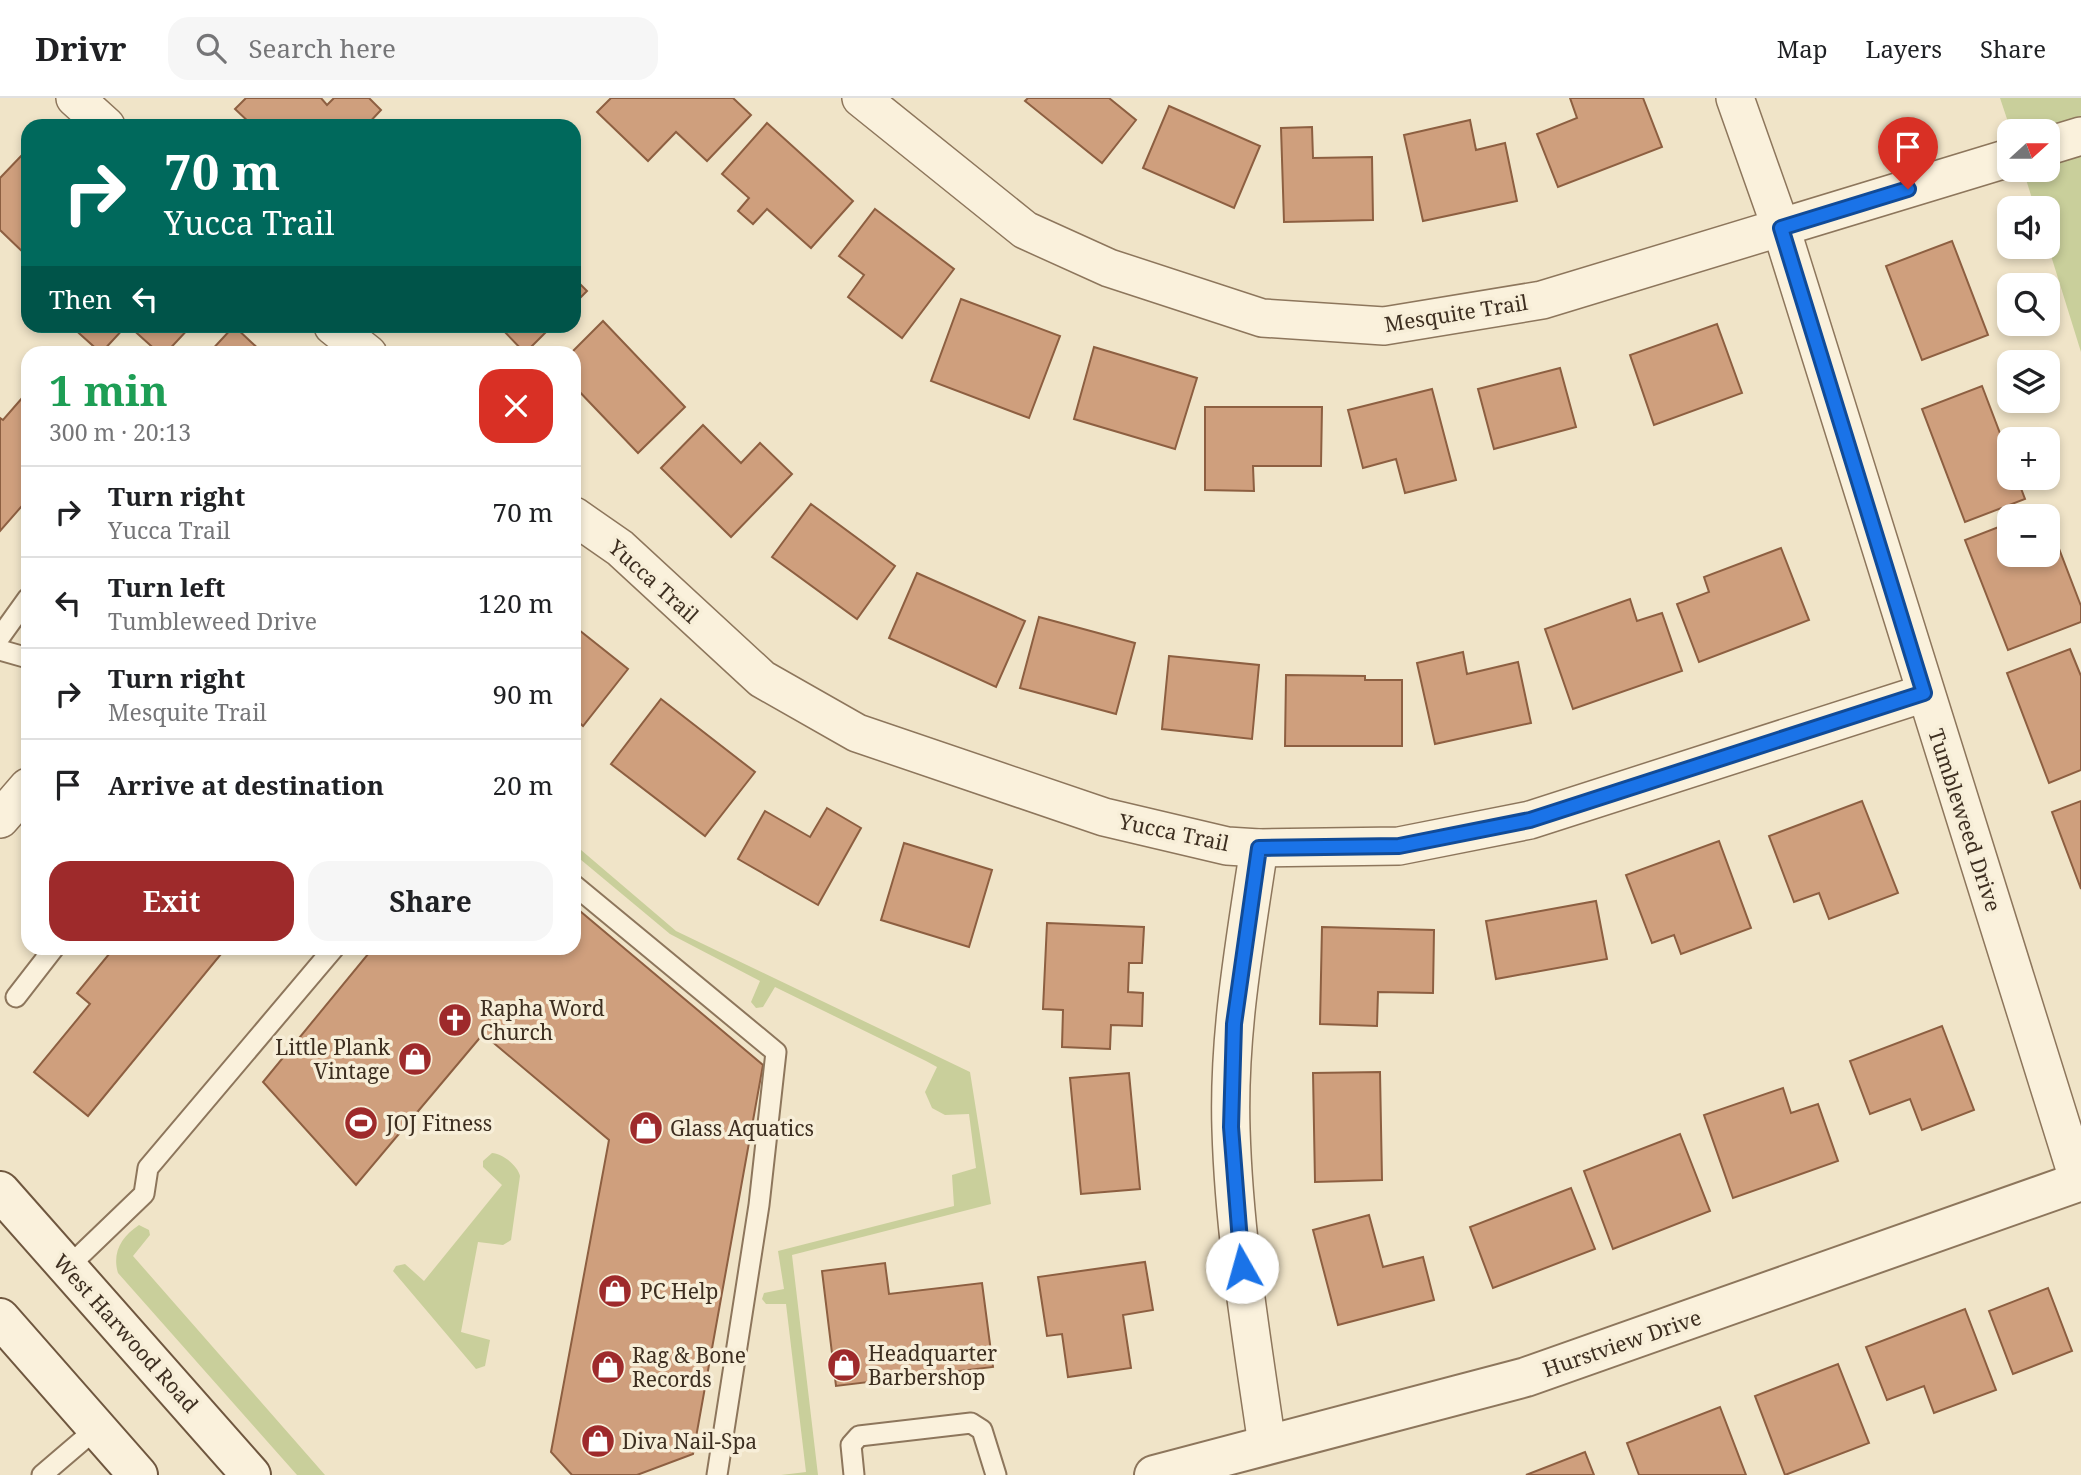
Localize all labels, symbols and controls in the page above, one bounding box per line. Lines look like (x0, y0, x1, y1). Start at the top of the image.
search box (168, 17, 658, 80)
text: Drivr (35, 26, 126, 71)
icon: search (192, 29, 230, 67)
text: Search here (248, 30, 396, 66)
text: Map (1777, 32, 1828, 65)
text: Layers (1866, 32, 1942, 65)
text: Share (1980, 32, 2046, 65)
pin (1878, 117, 1938, 189)
north arrow (1997, 119, 2060, 182)
map controls (1997, 119, 2060, 567)
icon: arrive (1889, 128, 1927, 166)
text: 70 m (164, 138, 280, 204)
icon: right (49, 147, 140, 238)
button: sound (1997, 196, 2060, 259)
text: Yucca Trail (164, 201, 334, 244)
button: search (1997, 273, 2060, 336)
icon: left (126, 280, 164, 318)
text: Then (49, 281, 112, 317)
street label: Mesquite Trail (1382, 288, 1530, 338)
button: layers (1997, 350, 2060, 413)
text: 1 min (49, 361, 168, 418)
button: close (479, 369, 553, 443)
text: 300 m · 20:13 (49, 416, 191, 448)
button: + (1997, 427, 2060, 490)
text: Turn right (108, 478, 245, 514)
icon: right (49, 493, 87, 531)
text: 70 m (493, 494, 553, 530)
button: − (1997, 504, 2060, 567)
text: Yucca Trail (108, 514, 230, 546)
street label: Yucca Trail (602, 533, 705, 629)
text: Turn left (108, 569, 225, 605)
icon: left (49, 584, 87, 622)
text: 120 m (478, 585, 553, 621)
text: Tumbleweed Drive (108, 605, 317, 637)
text: Turn right (108, 660, 245, 696)
icon: right (49, 675, 87, 713)
text: 90 m (493, 676, 553, 712)
text: Mesquite Trail (108, 696, 267, 728)
street label: Tumbleweed Drive (1922, 725, 2008, 915)
icon: arrive (49, 766, 87, 804)
text: Arrive at destination (108, 767, 384, 803)
text: 20 m (493, 767, 553, 803)
street label: Yucca Trail (1115, 806, 1232, 857)
button: Exit (49, 861, 294, 941)
button: Share (308, 861, 553, 941)
place label: Rapha Word Church (480, 994, 605, 1046)
church icon: Rapha Word Church (436, 1001, 474, 1039)
place label: Little Plank Vintage (275, 1033, 391, 1085)
shop icon: Little Plank Vintage (396, 1040, 434, 1078)
sports icon: JOJ Fitness (342, 1104, 380, 1142)
place label: JOJ Fitness (385, 1109, 492, 1137)
shop icon: Glass Aquatics (627, 1109, 665, 1147)
place label: Glass Aquatics (670, 1114, 814, 1142)
position arrow (1205, 1230, 1279, 1304)
street label: West Harwood Road (47, 1248, 205, 1418)
shop icon: PC Help (596, 1272, 634, 1310)
place label: PC Help (640, 1277, 718, 1305)
street label: Hurstview Drive (1539, 1303, 1705, 1383)
place label: Headquarter Barbershop (868, 1339, 997, 1391)
place label: Rag & Bone Records (632, 1341, 746, 1393)
shop icon: Headquarter Barbershop (825, 1346, 863, 1384)
shop icon: Rag & Bone Records (589, 1348, 627, 1386)
shop icon: Diva Nail-Spa (579, 1422, 617, 1460)
place label: Diva Nail-Spa (622, 1427, 757, 1455)

